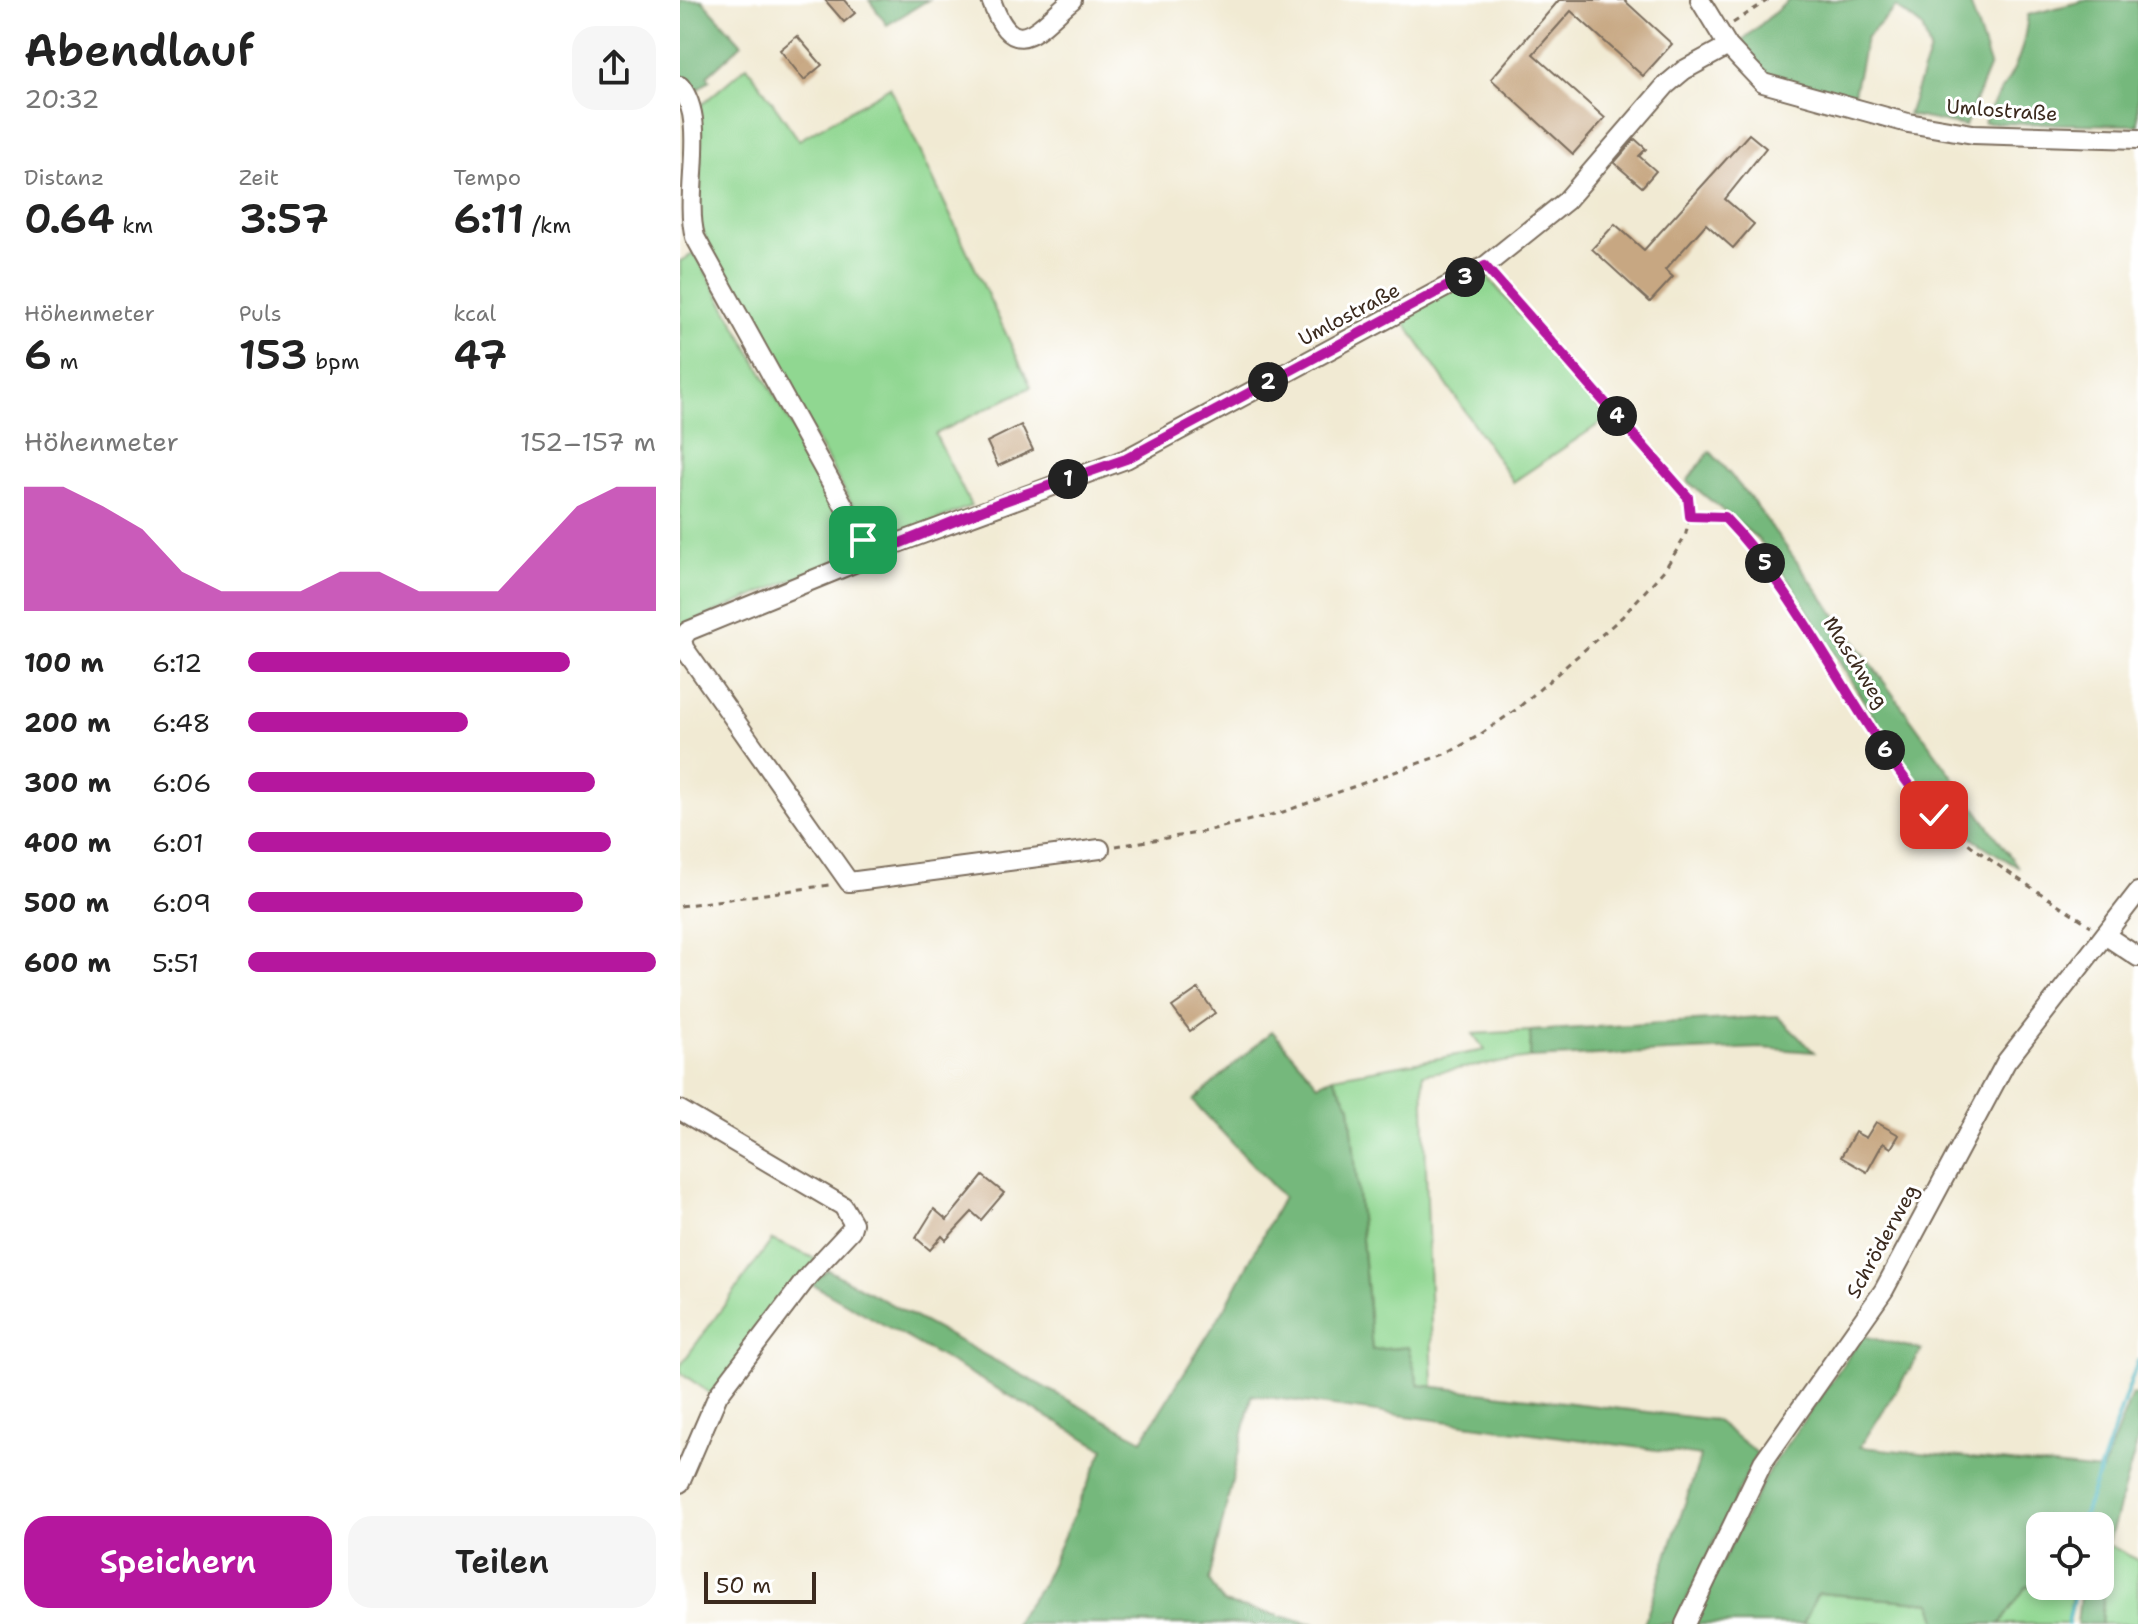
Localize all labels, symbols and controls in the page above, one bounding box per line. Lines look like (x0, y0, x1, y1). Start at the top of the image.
text: Abendlauf (24, 21, 254, 80)
button: share (572, 26, 656, 110)
text: 20:32 (24, 81, 99, 116)
street label: Umlostraße (1946, 93, 2058, 127)
text: Distanz (24, 163, 104, 192)
text: Zeit (239, 163, 279, 192)
text: Tempo (453, 163, 521, 192)
text: 0.64 (24, 192, 115, 246)
text: 3:57 (239, 192, 329, 246)
text: 6:11 (453, 192, 524, 246)
text: km (115, 211, 153, 240)
text: /km (524, 211, 571, 240)
pin: 3 (1445, 257, 1485, 297)
text: 3 (1457, 262, 1473, 291)
street label: Umlostraße (1294, 276, 1404, 352)
text: Höhenmeter (24, 299, 155, 328)
text: Puls (239, 299, 282, 328)
text: kcal (453, 299, 496, 328)
text: 6 (24, 328, 52, 382)
text: 153 (239, 328, 308, 382)
text: 47 (453, 328, 507, 382)
text: m (52, 347, 78, 376)
text: bpm (308, 347, 360, 376)
pin: 2 (1248, 362, 1288, 402)
text: 2 (1260, 367, 1276, 396)
pin: 4 (1597, 396, 1637, 436)
text: 4 (1609, 401, 1625, 430)
text: Höhenmeter (24, 424, 179, 459)
text: 152–157 m (520, 424, 656, 459)
pin: 1 (1048, 459, 1088, 499)
text: 1 (1063, 464, 1073, 493)
pin (829, 506, 897, 574)
icon: arrive (841, 518, 885, 562)
pin: 5 (1745, 543, 1785, 583)
text: 5 (1758, 548, 1772, 577)
street label: Maschweg (1818, 611, 1894, 713)
text: 100 m (24, 645, 104, 680)
text: 6:12 (152, 645, 202, 680)
text: 200 m (24, 705, 111, 740)
text: 6:48 (152, 705, 211, 740)
pin: 6 (1865, 730, 1905, 770)
text: 6 (1877, 735, 1893, 764)
text: 300 m (24, 765, 111, 800)
text: 6:06 (152, 765, 211, 800)
pin (1900, 781, 1968, 849)
icon: check (1912, 793, 1956, 837)
text: 400 m (24, 825, 111, 860)
text: 6:01 (152, 825, 204, 860)
text: 500 m (24, 885, 109, 920)
text: 6:09 (152, 885, 211, 920)
text: 600 m (24, 945, 111, 980)
text: 5:51 (152, 945, 199, 980)
street label: Schröderweg (1840, 1179, 1924, 1303)
map controls (2026, 1512, 2114, 1600)
button: locate (2026, 1512, 2114, 1600)
button: Speichern (24, 1516, 332, 1608)
button: Teilen (348, 1516, 656, 1608)
scale bar (704, 1568, 816, 1604)
text: 50 m (716, 1571, 771, 1600)

